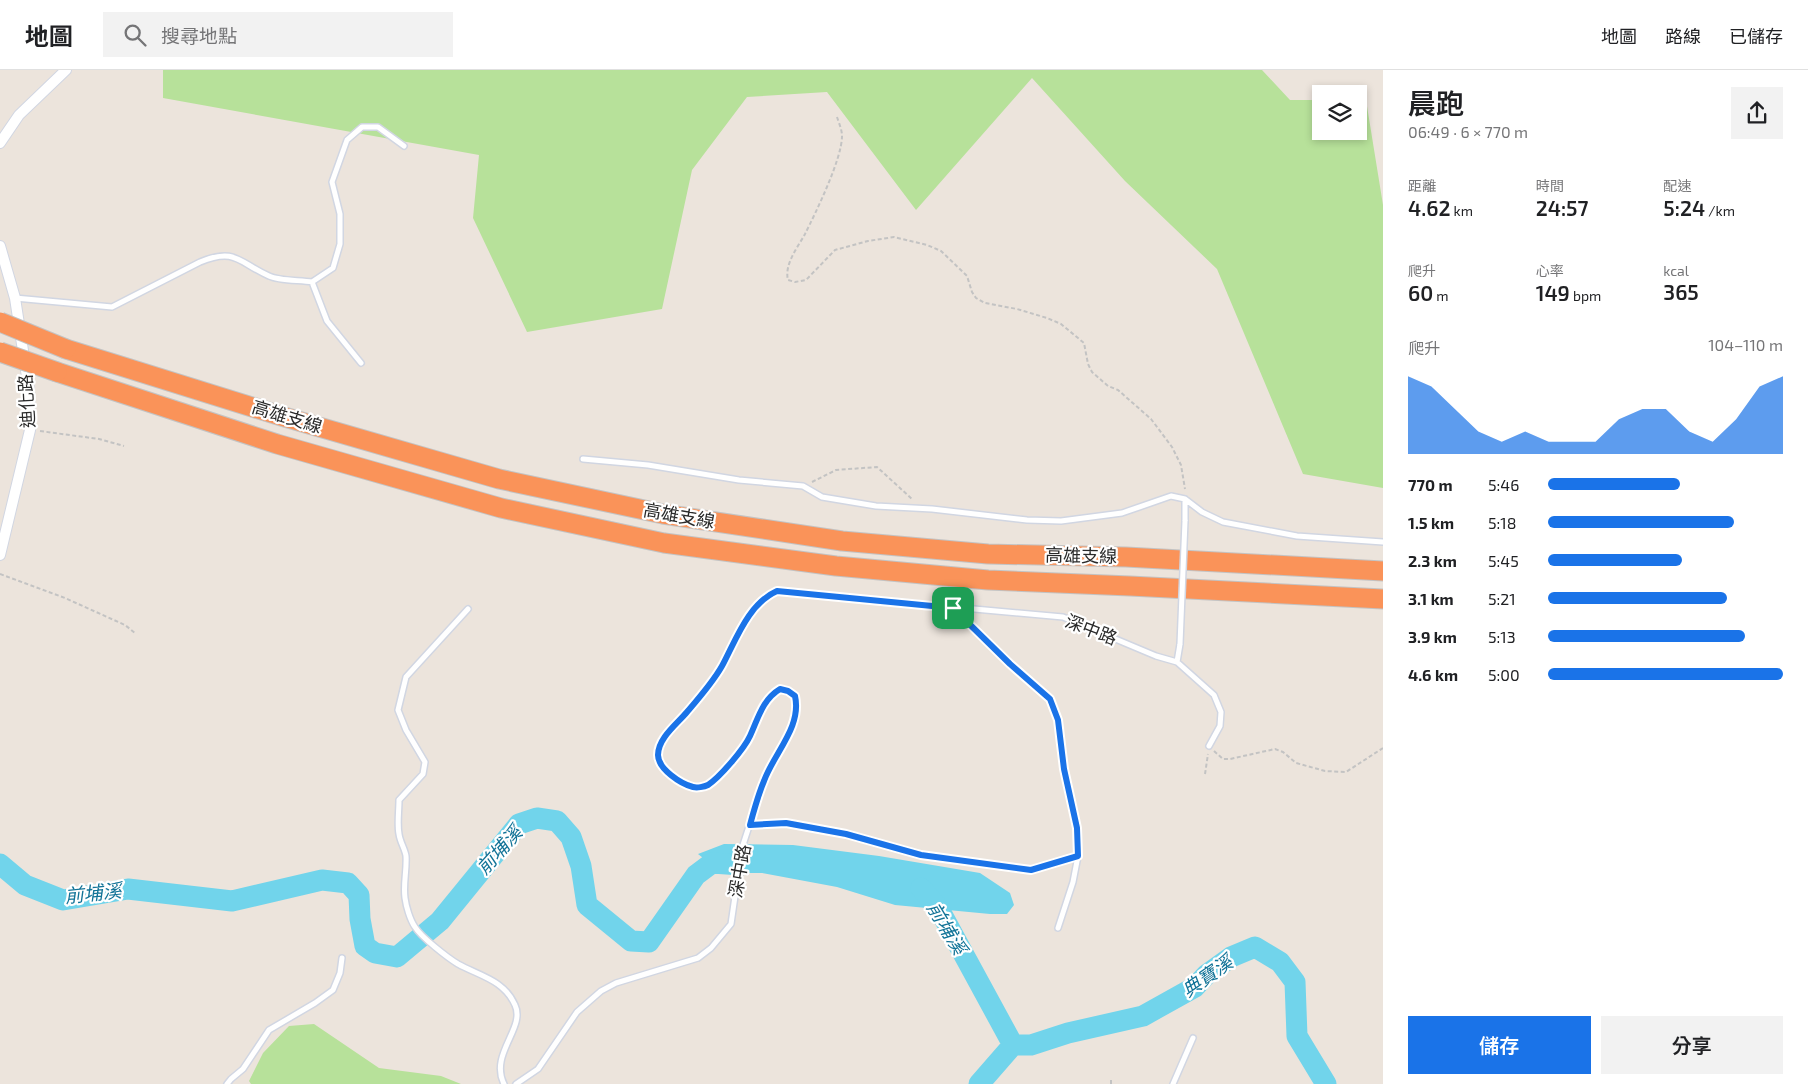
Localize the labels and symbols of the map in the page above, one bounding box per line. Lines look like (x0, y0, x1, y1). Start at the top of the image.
street label: 迪化路 (14, 374, 38, 429)
street label: 高雄支線 (250, 395, 325, 437)
street label: 高雄支線 (642, 498, 717, 532)
street label: 高雄支線 (1045, 543, 1117, 567)
pin (932, 587, 974, 629)
street label: 深中路 (1062, 609, 1121, 649)
water label: 前埔溪 (471, 819, 528, 879)
street label: 深中路 (723, 842, 755, 899)
water label: 前埔溪 (63, 878, 125, 907)
water label: 前埔溪 (923, 897, 974, 961)
water label: 典寶溪 (1177, 948, 1239, 1001)

